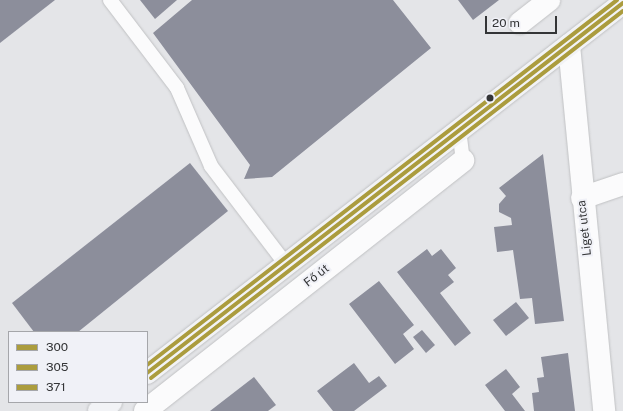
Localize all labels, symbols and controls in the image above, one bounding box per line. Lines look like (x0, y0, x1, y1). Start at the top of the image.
scale bar (487, 8, 559, 34)
text: 20 m (492, 16, 520, 30)
unlabelled marker (485, 93, 495, 103)
street label: Liget utca (575, 199, 595, 257)
street label: Fő út (301, 262, 333, 290)
legend (8, 331, 148, 403)
text: 300 (46, 340, 68, 354)
text: 305 (46, 360, 69, 374)
text: 371 (46, 380, 66, 394)

